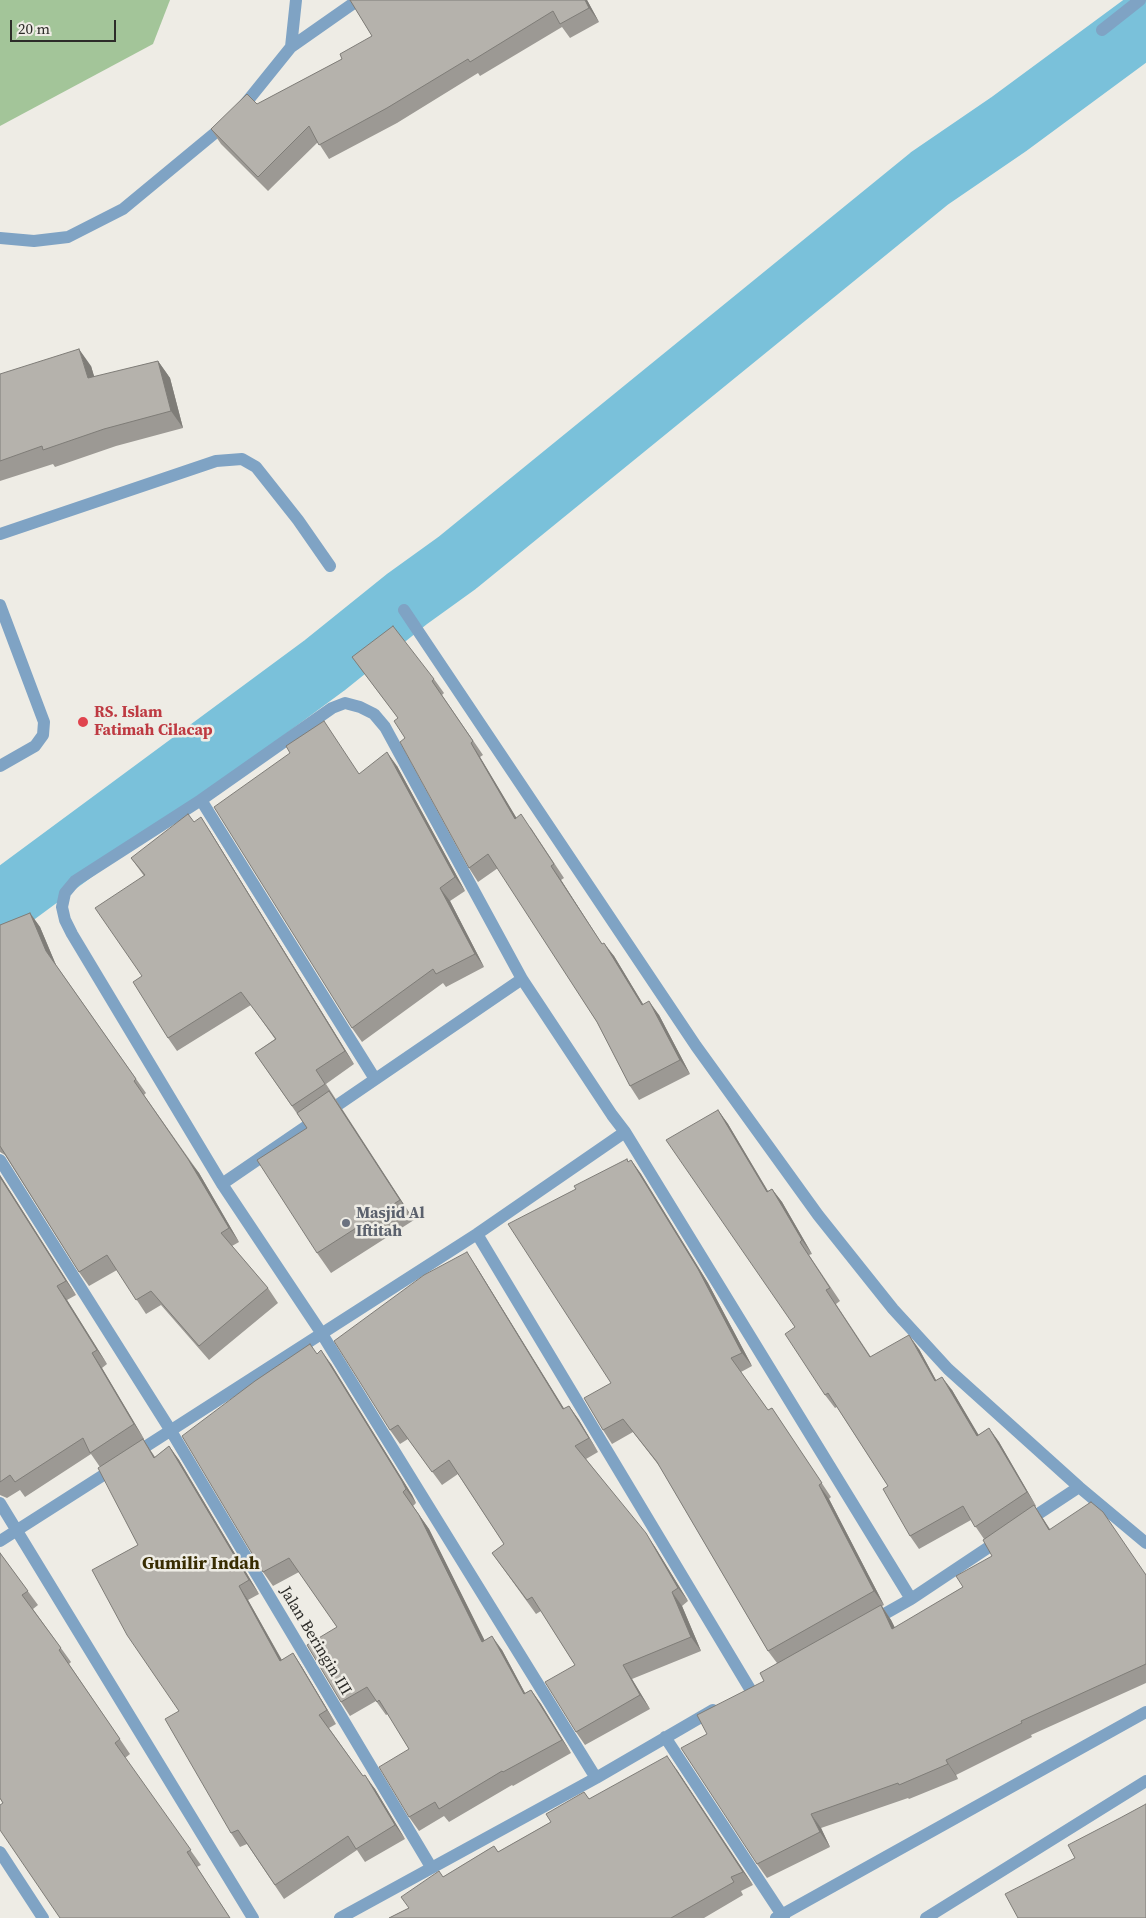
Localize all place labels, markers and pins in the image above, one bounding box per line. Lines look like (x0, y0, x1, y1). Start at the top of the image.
place label: RS. Islam Fatimah Cilacap (94, 703, 212, 741)
marker: RS. Islam Fatimah Cilacap (76, 715, 90, 729)
place label: Masjid Al Iftitah (356, 1204, 425, 1242)
marker: Masjid Al Iftitah (340, 1217, 352, 1229)

